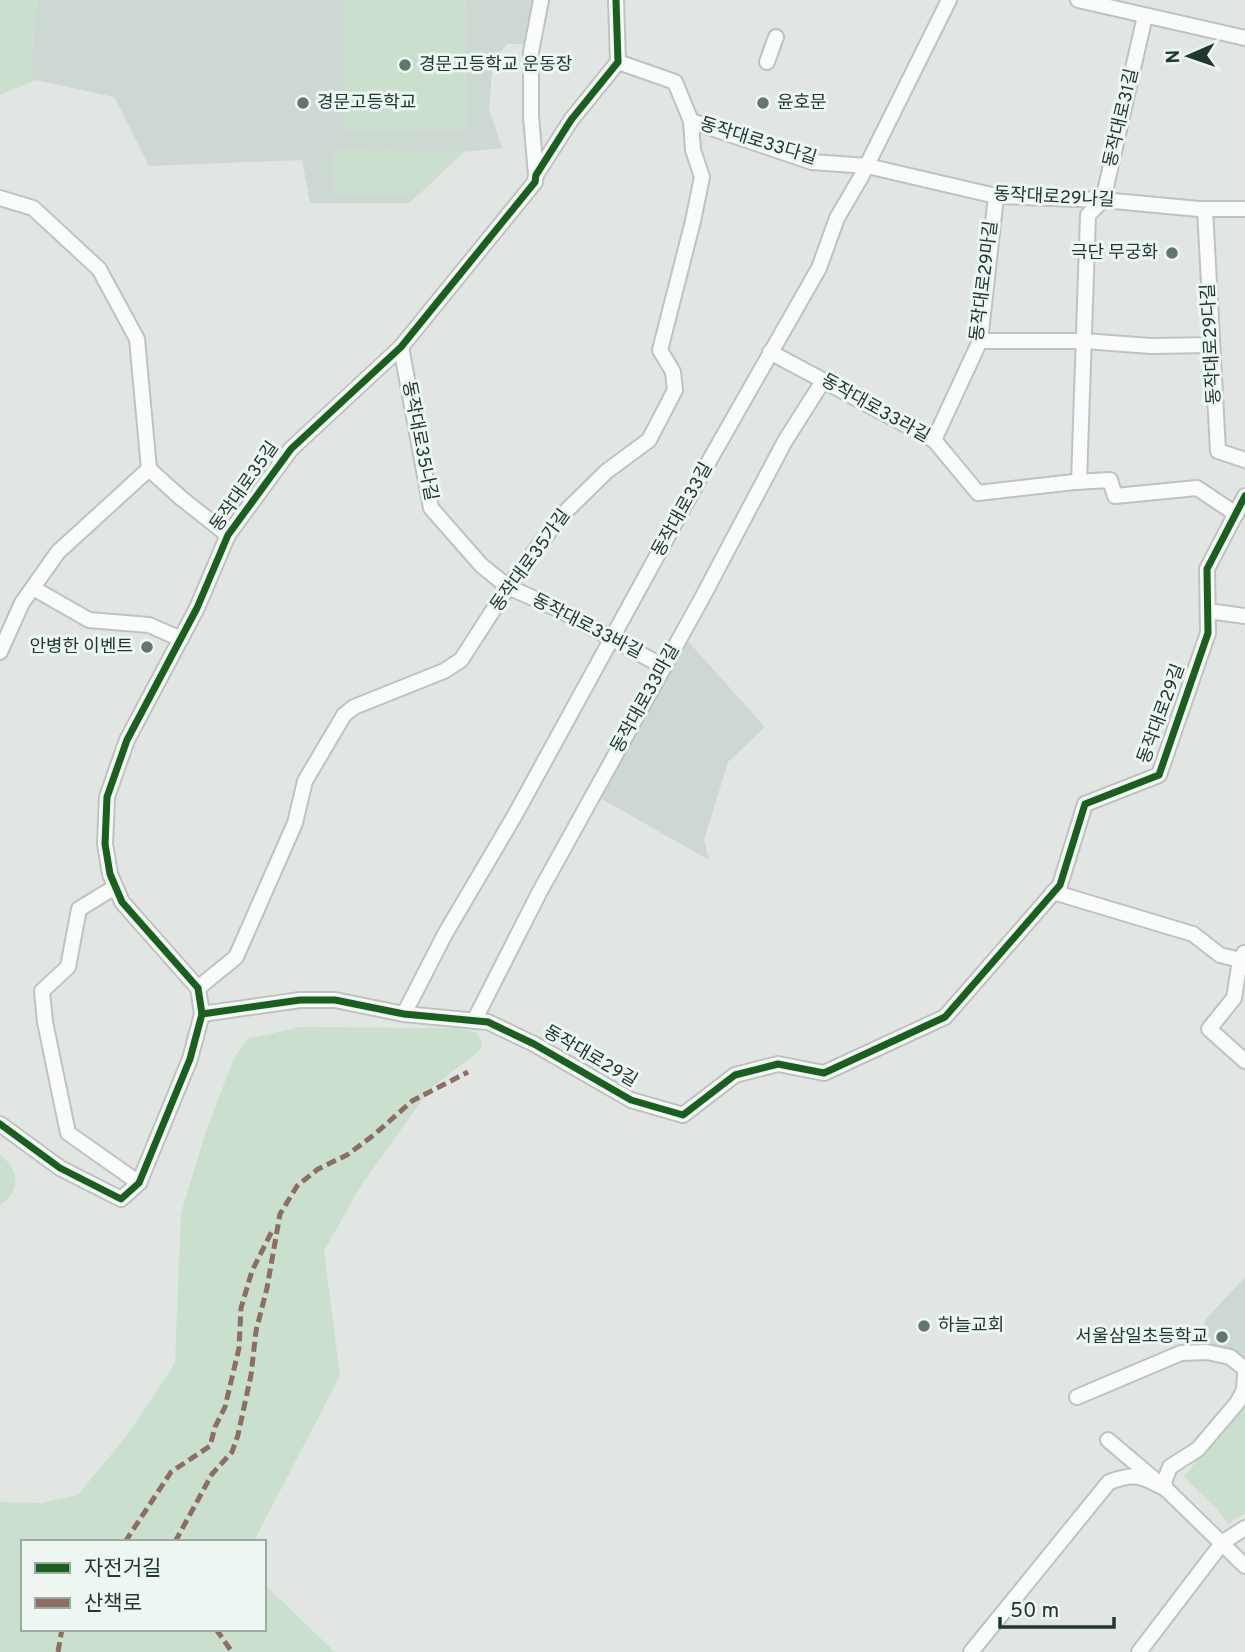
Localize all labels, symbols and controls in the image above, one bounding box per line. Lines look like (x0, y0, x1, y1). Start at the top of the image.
north arrow (1154, 21, 1224, 91)
text: N (1162, 49, 1186, 64)
place label: 경문고등학교 운동장 (419, 54, 572, 77)
marker: 경문고등학교 운동장 (397, 57, 413, 73)
street label: 동작대로31길 (1100, 67, 1144, 169)
place label: 경문고등학교 (317, 92, 416, 115)
place label: 윤호문 (777, 92, 827, 115)
marker: 경문고등학교 (295, 95, 311, 111)
marker: 윤호문 (755, 95, 771, 111)
street label: 동작대로33다길 (697, 113, 819, 171)
street label: 동작대로29나길 (993, 183, 1115, 213)
street label: 동작대로29마길 (966, 219, 1004, 343)
place label: 극단 무궁화 (1071, 242, 1158, 265)
marker: 극단 무궁화 (1164, 245, 1180, 261)
street label: 동작대로29다길 (1197, 283, 1227, 405)
street label: 동작대로33라길 (816, 370, 934, 448)
street label: 동작대로35나길 (396, 379, 442, 503)
street label: 동작대로35길 (206, 437, 284, 537)
street label: 동작대로33길 (648, 459, 718, 561)
street label: 동작대로35가길 (486, 505, 576, 617)
street label: 동작대로33바길 (528, 589, 646, 665)
place label: 안병한 이벤트 (29, 636, 133, 659)
marker: 안병한 이벤트 (139, 639, 155, 655)
street label: 동작대로33마길 (607, 640, 685, 758)
street label: 동작대로29길 (1133, 661, 1191, 767)
street label: 동작대로29길 (539, 1021, 641, 1093)
place label: 하늘교회 (938, 1315, 1004, 1338)
marker: 하늘교회 (916, 1318, 932, 1334)
place label: 서울삼일초등학교 (1076, 1326, 1208, 1349)
marker: 서울삼일초등학교 (1214, 1329, 1230, 1345)
legend (21, 1540, 266, 1631)
text: 자전거길 (84, 1556, 161, 1583)
scale bar (1000, 1586, 1114, 1630)
text: 산책로 (84, 1591, 142, 1618)
text: 50 m (1010, 1598, 1059, 1625)

